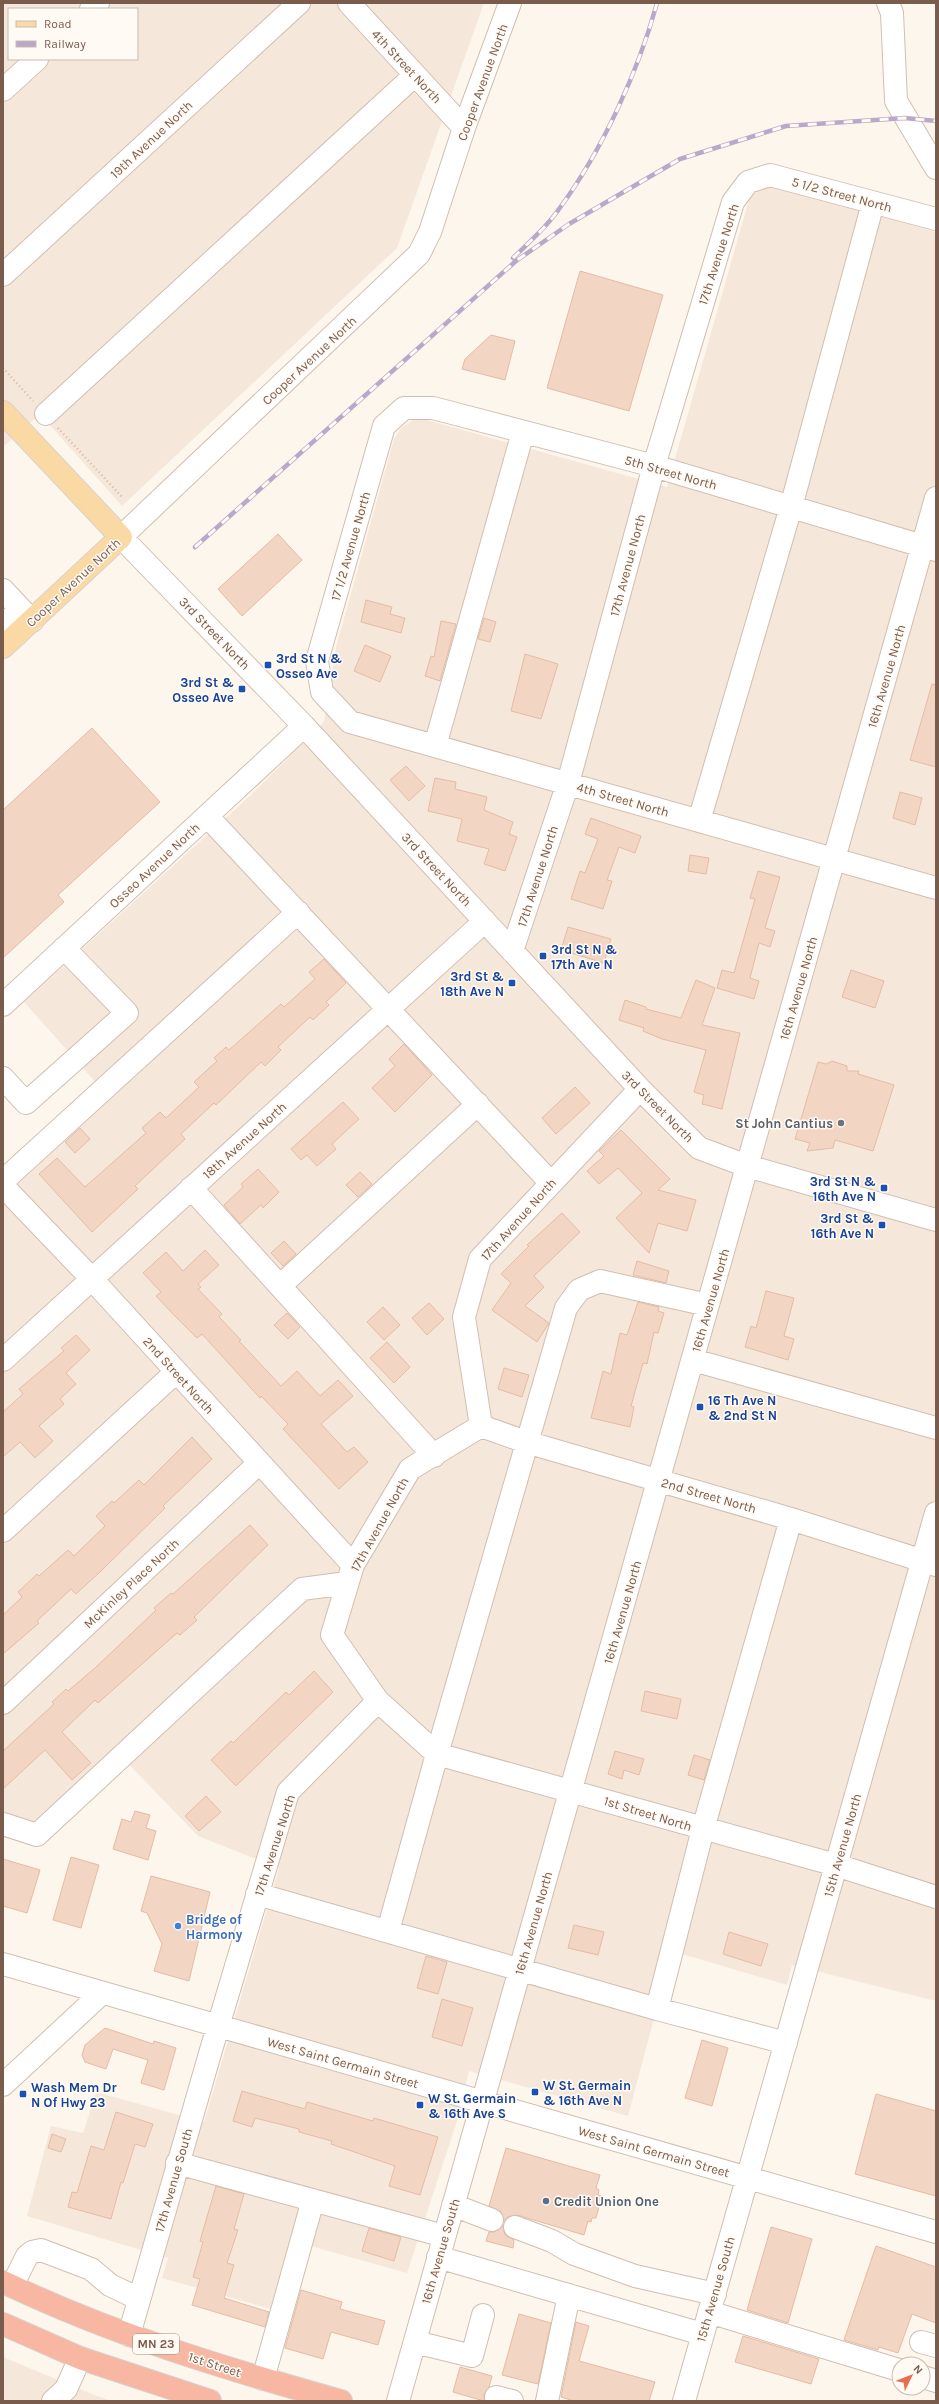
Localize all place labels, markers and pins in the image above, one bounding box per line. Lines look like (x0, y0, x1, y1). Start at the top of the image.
place label: 3rd St N & Osseo Ave (276, 651, 342, 681)
marker: 3rd St N & Osseo Ave (263, 660, 273, 670)
place label: 3rd St & Osseo Ave (172, 675, 234, 705)
marker: 3rd St & Osseo Ave (237, 684, 247, 694)
place label: 3rd St N & 17th Ave N (551, 942, 617, 972)
marker: 3rd St N & 17th Ave N (538, 951, 548, 961)
place label: 3rd St & 18th Ave N (440, 969, 504, 999)
marker: 3rd St & 18th Ave N (507, 978, 517, 988)
place label: St John Cantius (735, 1116, 833, 1131)
marker: St John Cantius (836, 1118, 846, 1128)
place label: 3rd St N & 16th Ave N (810, 1174, 876, 1204)
marker: 3rd St N & 16th Ave N (879, 1183, 889, 1193)
place label: 3rd St & 16th Ave N (811, 1211, 874, 1241)
marker: 3rd St & 16th Ave N (877, 1220, 887, 1230)
place label: 16 Th Ave N & 2nd St N (708, 1393, 777, 1423)
marker: 16 Th Ave N & 2nd St N (695, 1402, 705, 1412)
place label: Bridge of Harmony (186, 1912, 243, 1942)
marker: Bridge of Harmony (173, 1921, 183, 1931)
place label: W St. Germain & 16th Ave N (543, 2078, 631, 2108)
place label: Wash Mem Dr N Of Hwy 23 (31, 2080, 117, 2110)
marker: W St. Germain & 16th Ave N (530, 2087, 540, 2097)
marker: Wash Mem Dr N Of Hwy 23 (18, 2089, 28, 2099)
place label: W St. Germain & 16th Ave S (428, 2091, 516, 2121)
marker: W St. Germain & 16th Ave S (415, 2100, 425, 2110)
place label: Credit Union One (554, 2194, 659, 2209)
marker: Credit Union One (541, 2196, 551, 2206)

